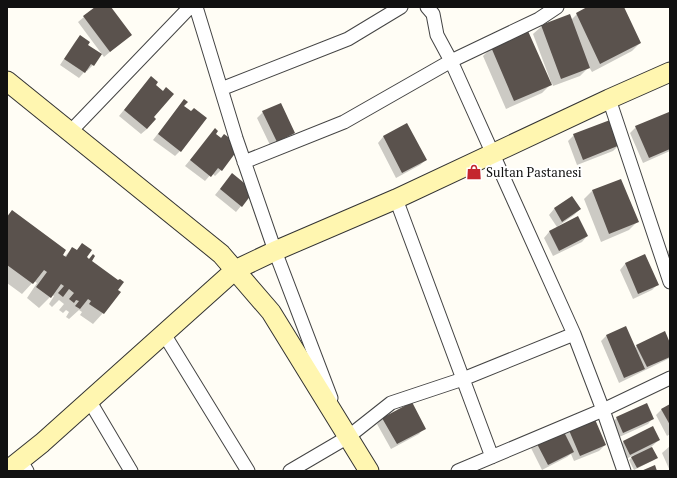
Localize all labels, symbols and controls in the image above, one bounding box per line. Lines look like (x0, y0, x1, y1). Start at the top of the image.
shop icon: Sultan Pastanesi (465, 163, 483, 181)
place label: Sultan Pastanesi (486, 163, 582, 181)

